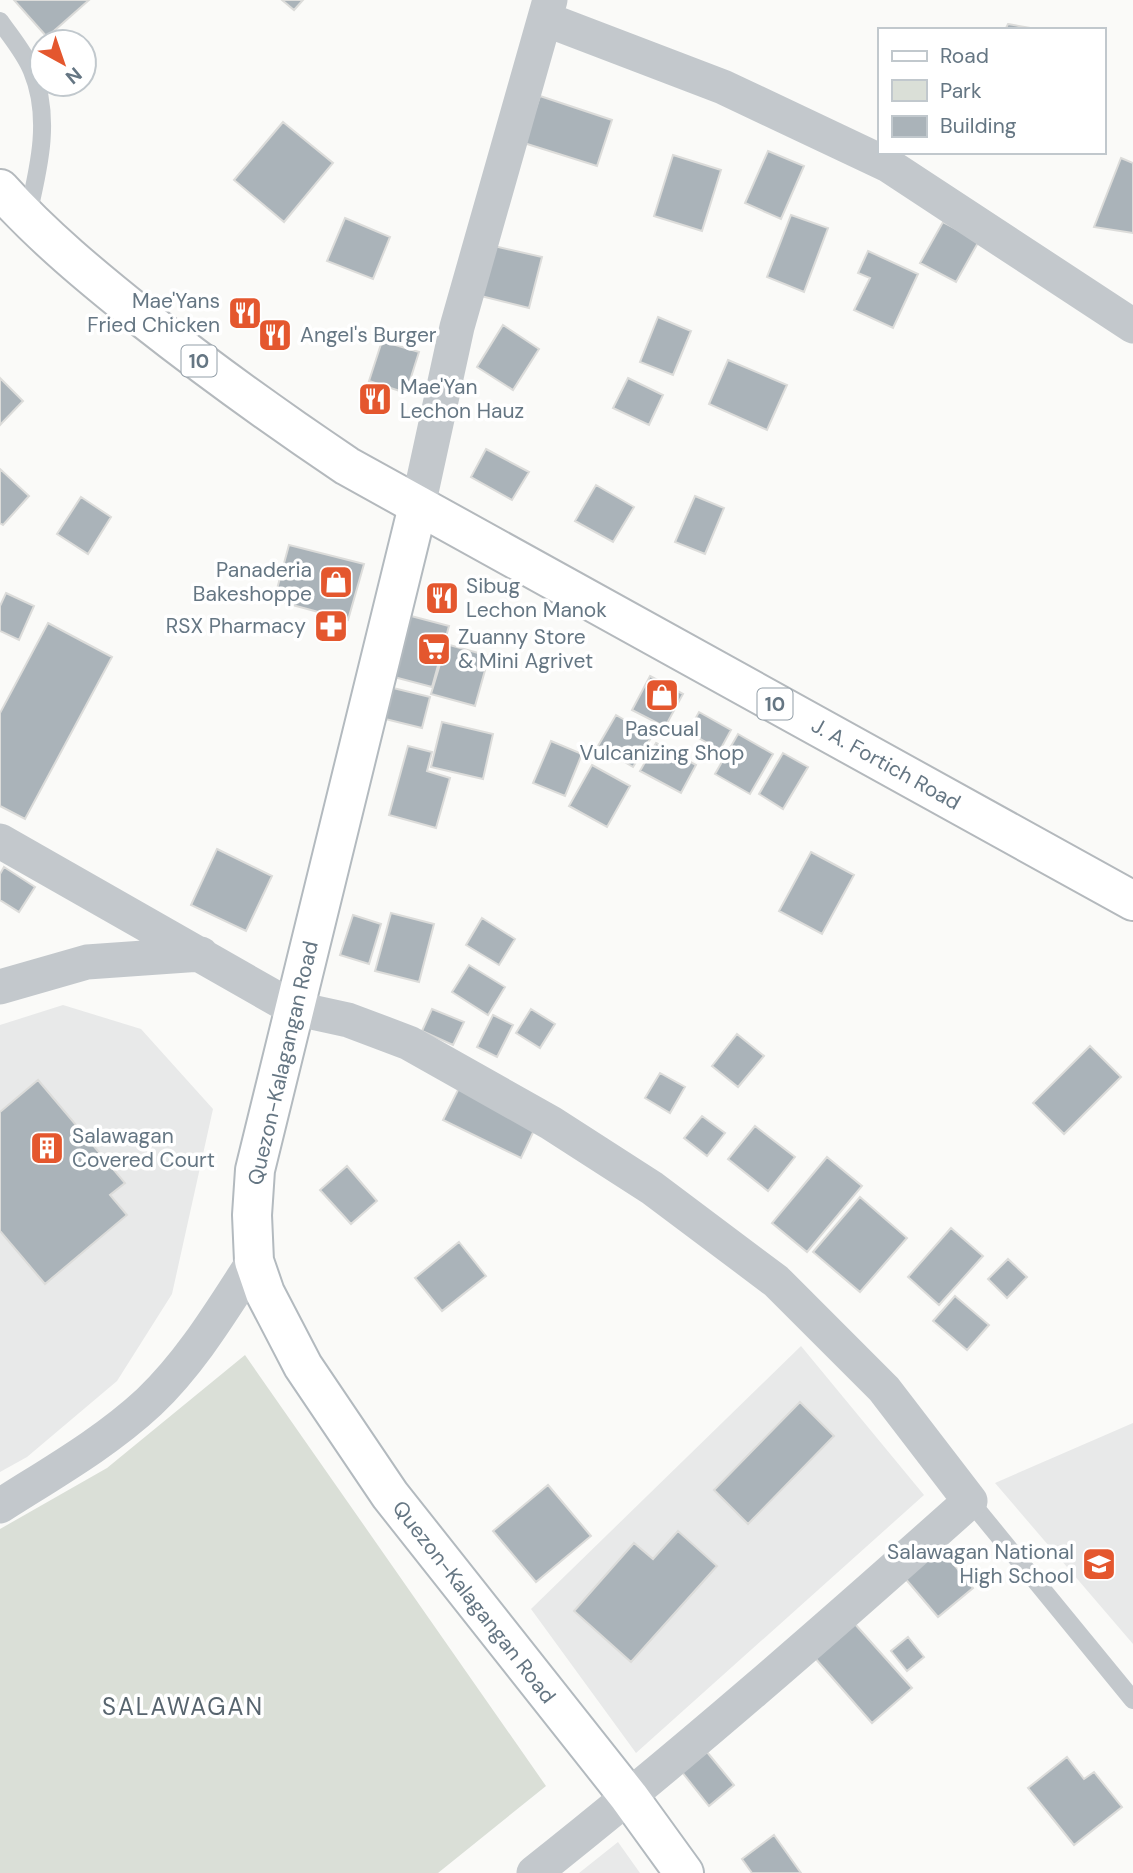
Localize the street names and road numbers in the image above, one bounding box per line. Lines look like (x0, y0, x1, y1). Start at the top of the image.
road number: 10 (182, 346, 216, 376)
road number: 10 (758, 688, 792, 720)
street label: J. A. Fortich Road (806, 711, 966, 817)
street label: Quezon-Kalagangan Road (241, 938, 325, 1188)
street label: Quezon-Kalagangan Road (386, 1495, 562, 1709)

